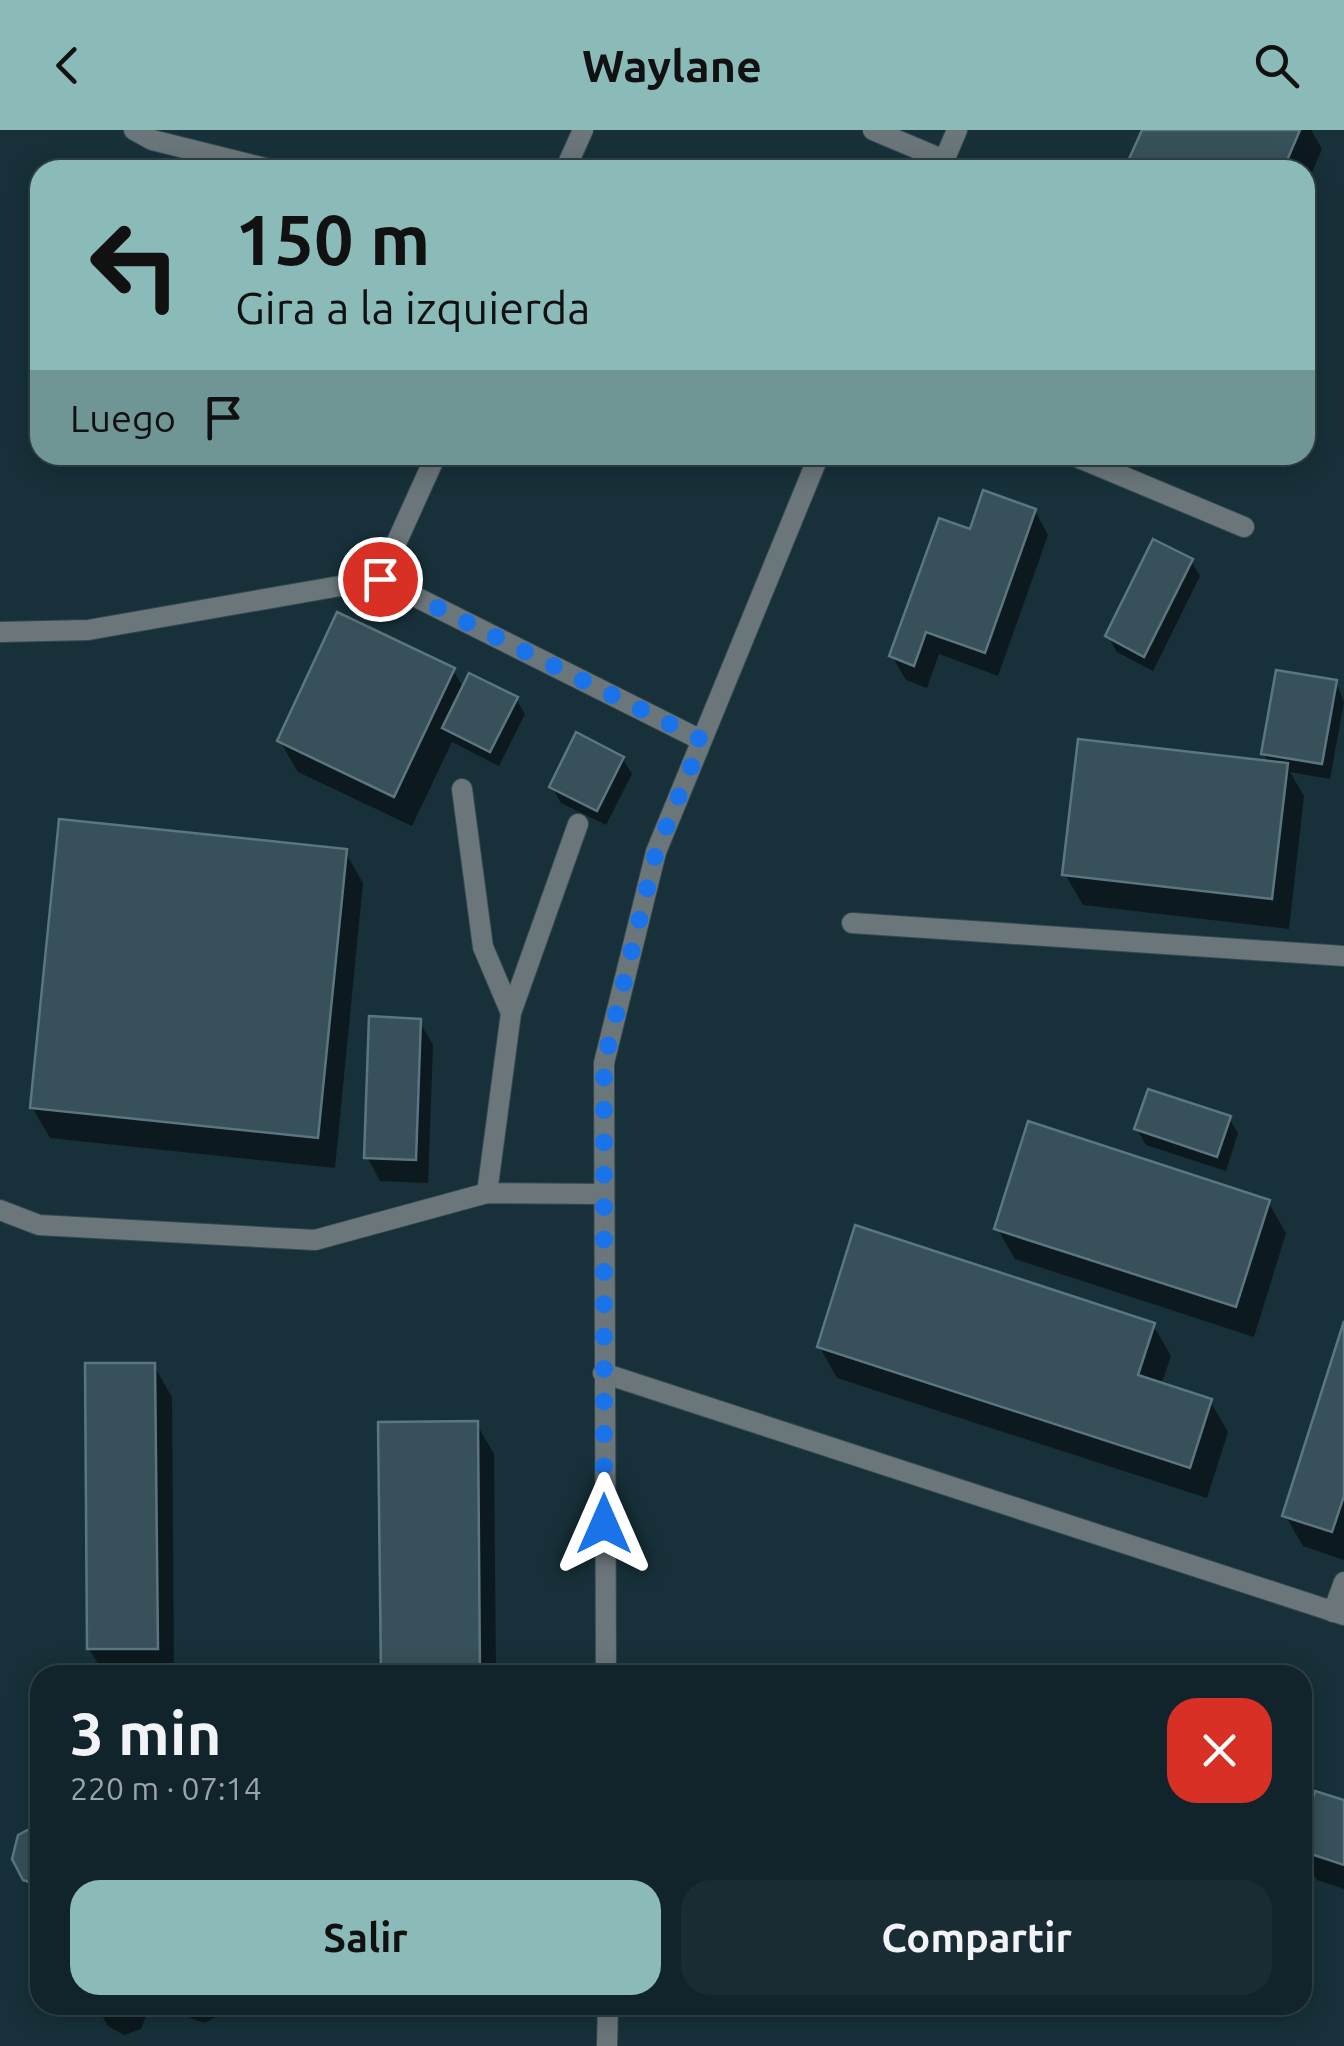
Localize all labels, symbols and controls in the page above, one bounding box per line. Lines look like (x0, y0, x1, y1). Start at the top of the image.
icon: back (40, 38, 95, 93)
icon: search (1249, 38, 1304, 93)
text: Waylane (582, 40, 762, 91)
icon: left (70, 200, 200, 330)
text: 150 m (235, 200, 430, 278)
text: Gira a la izquierda (235, 282, 591, 333)
icon: arrive (196, 390, 251, 445)
text: Luego (70, 397, 176, 439)
pin (338, 537, 423, 622)
icon: arrive (353, 552, 408, 607)
position arrow (552, 1472, 656, 1576)
button: close (1167, 1698, 1272, 1803)
text: 3 min (70, 1699, 222, 1766)
text: 220 m · 07:14 (70, 1770, 262, 1806)
button: Salir (70, 1880, 661, 1995)
button: Compartir (681, 1880, 1272, 1995)

